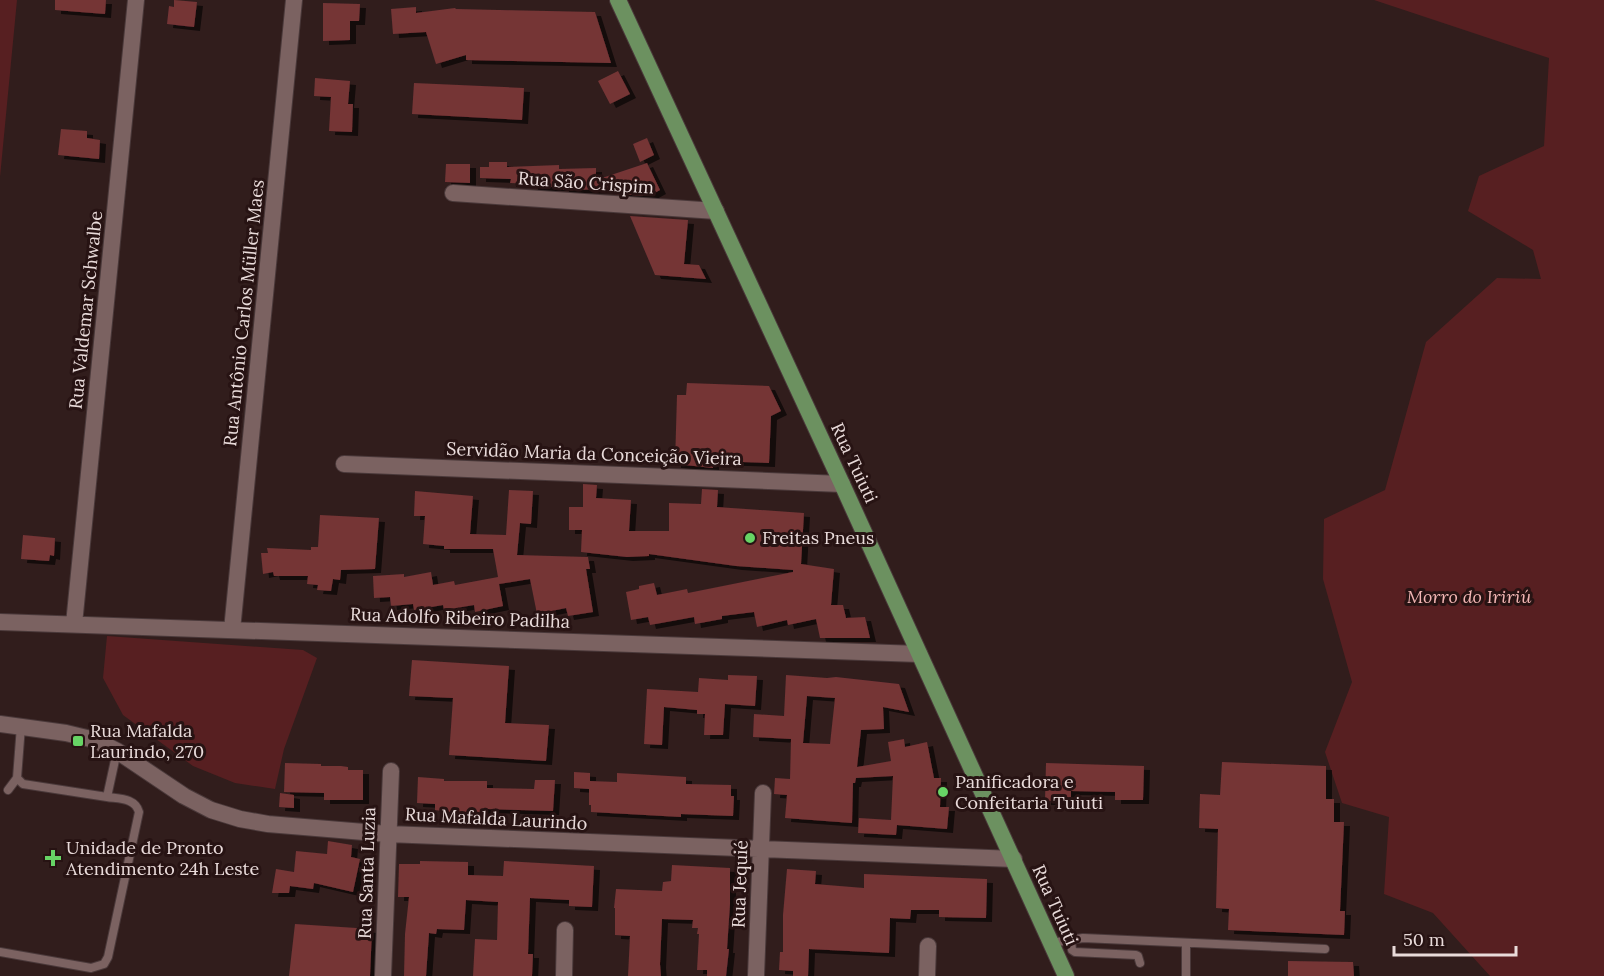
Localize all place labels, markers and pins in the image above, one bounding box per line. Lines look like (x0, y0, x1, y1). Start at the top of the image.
place label: Freitas Pneus (762, 526, 874, 549)
marker: Freitas Pneus (743, 531, 757, 545)
place label: Rua Mafalda Laurindo, 270 (90, 719, 204, 763)
marker: Rua Mafalda Laurindo, 270 (71, 734, 85, 748)
place label: Panificadora e Confeitaria Tuiuti (955, 770, 1103, 814)
marker: Panificadora e Confeitaria Tuiuti (936, 785, 950, 799)
place label: Unidade de Pronto Atendimento 24h Leste (65, 836, 259, 880)
marker: Unidade de Pronto Atendimento 24h Leste (44, 849, 62, 867)

